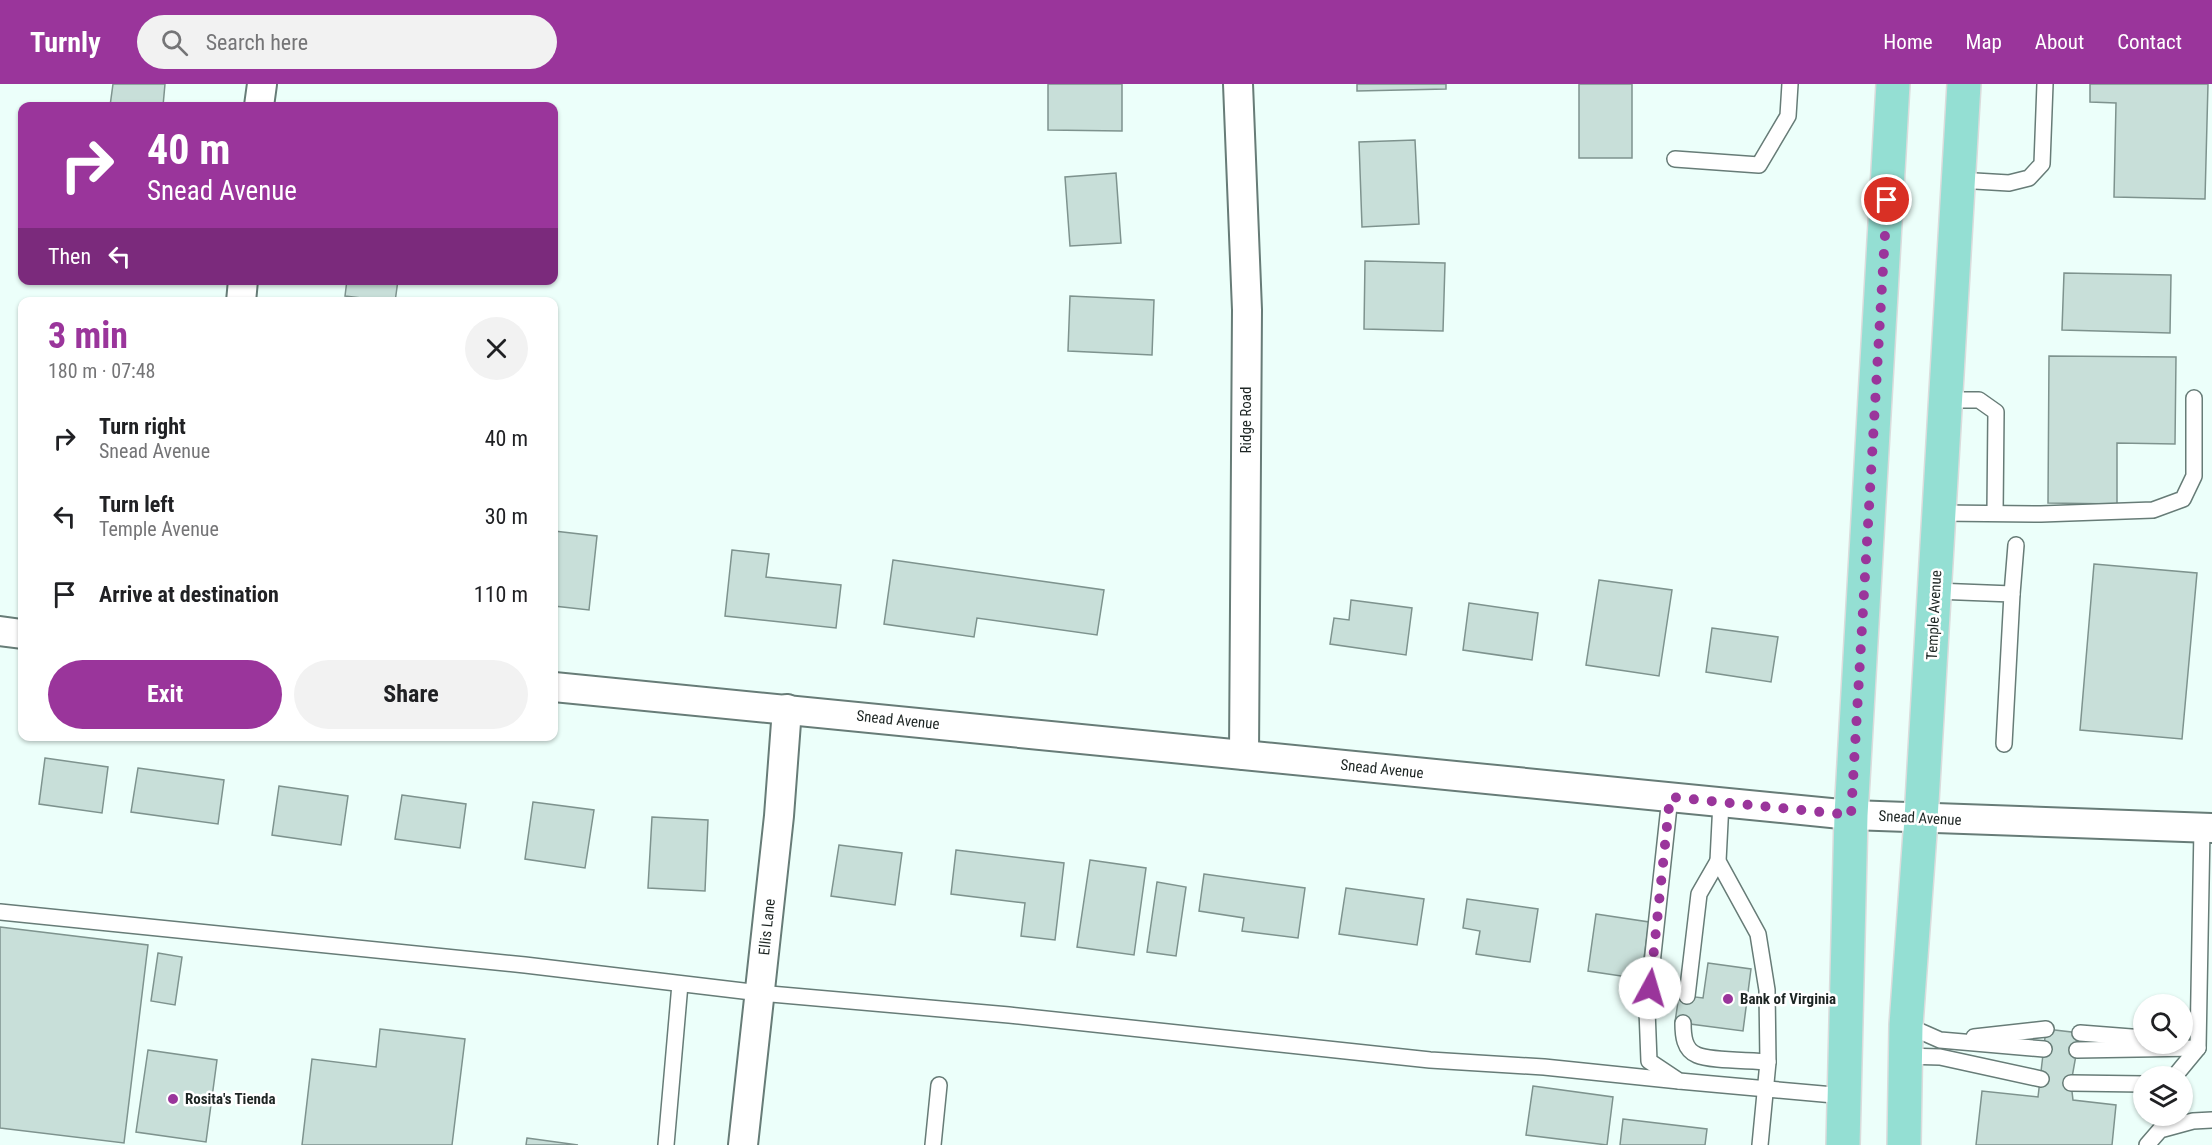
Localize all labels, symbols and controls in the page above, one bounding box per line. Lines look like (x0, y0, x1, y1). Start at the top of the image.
search box (137, 15, 557, 69)
text: Turnly (30, 26, 101, 59)
icon: search (158, 26, 191, 59)
text: Search here (206, 30, 308, 55)
text: Home (1883, 30, 1933, 54)
text: Map (1966, 30, 2002, 54)
text: About (2035, 30, 2084, 54)
text: Contact (2117, 30, 2182, 54)
text: 40 m (147, 125, 230, 174)
icon: right (48, 126, 126, 204)
pin (1861, 174, 1912, 225)
text: Snead Avenue (147, 175, 297, 207)
icon: arrive (1870, 183, 1903, 216)
icon: left (103, 240, 136, 273)
text: Then (48, 244, 91, 269)
text: 3 min (48, 315, 128, 357)
button: close (465, 317, 528, 380)
text: 180 m · 07:48 (48, 359, 155, 383)
street label: Ridge Road (1237, 387, 1255, 453)
text: Turn right (99, 414, 186, 439)
icon: right (48, 422, 81, 455)
text: 40 m (485, 426, 528, 451)
text: Snead Avenue (99, 439, 210, 463)
text: Turn left (99, 492, 174, 517)
icon: left (48, 500, 81, 533)
text: 30 m (485, 504, 528, 529)
text: Temple Avenue (99, 517, 219, 541)
street label: Temple Avenue (1923, 570, 1945, 660)
icon: arrive (48, 578, 81, 611)
text: Arrive at destination (99, 582, 279, 607)
text: 110 m (474, 582, 528, 607)
button: Exit (48, 660, 282, 729)
button: Share (294, 660, 528, 729)
street label: Snead Avenue (856, 707, 940, 733)
street label: Snead Avenue (1340, 756, 1424, 782)
street label: Snead Avenue (1878, 807, 1962, 829)
street label: Ellis Lane (755, 898, 779, 956)
position arrow (1618, 956, 1682, 1020)
place label: Bank of Virginia (1740, 990, 1836, 1008)
marker: Bank of Virginia (1721, 992, 1735, 1006)
map controls (2133, 994, 2193, 1126)
button: search (2133, 994, 2193, 1054)
button: layers (2133, 1066, 2193, 1126)
place label: Rosita's Tienda (185, 1090, 275, 1108)
marker: Rosita's Tienda (166, 1092, 180, 1106)

